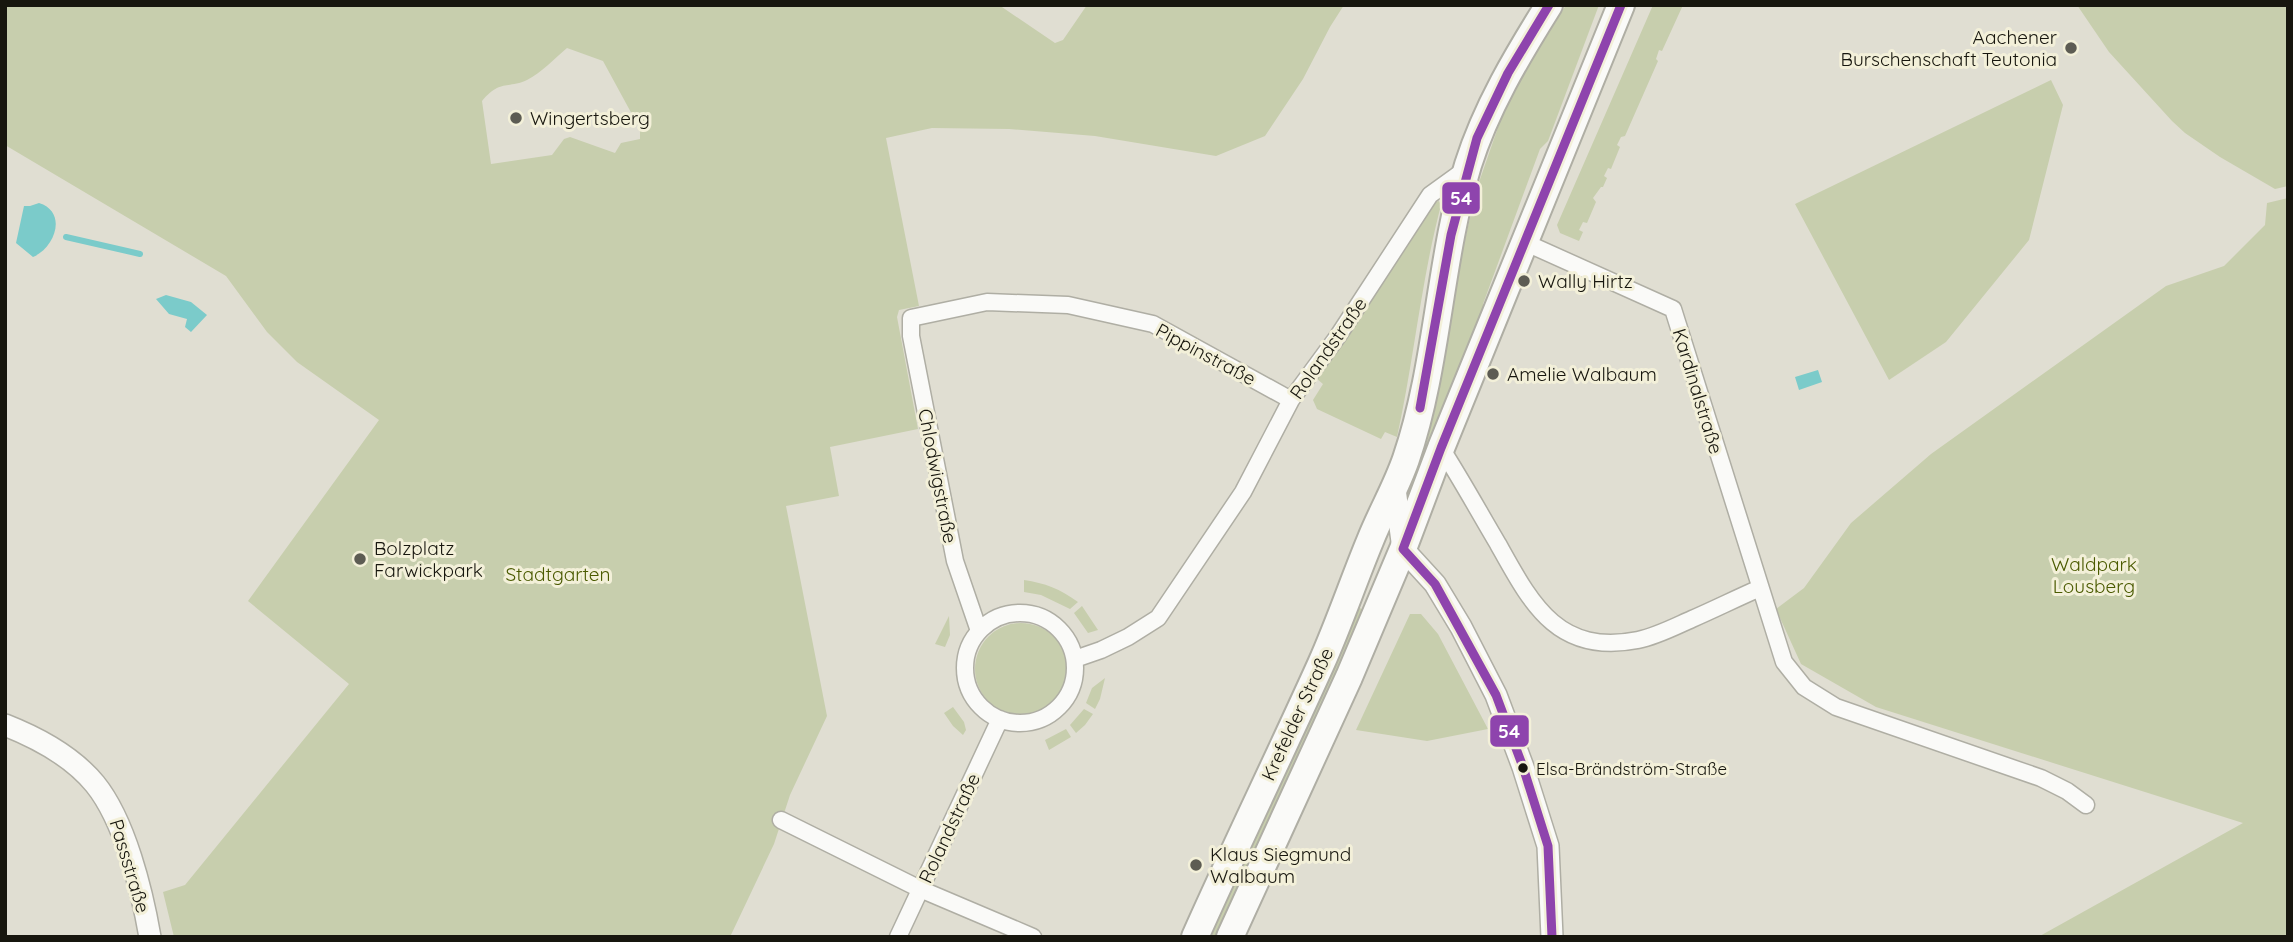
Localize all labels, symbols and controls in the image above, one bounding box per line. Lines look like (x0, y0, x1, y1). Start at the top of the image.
place label: Aachener Burschenschaft Teutonia (1841, 25, 2058, 71)
marker: Aachener Burschenschaft Teutonia (2063, 40, 2079, 56)
place label: Wingertsberg (530, 106, 650, 130)
marker: Wingertsberg (508, 110, 524, 126)
line badge: 54 (1441, 181, 1481, 215)
text: 54 (1450, 186, 1472, 210)
place label: Wally Hirtz (1538, 269, 1633, 293)
marker: Wally Hirtz (1516, 273, 1532, 289)
street label: Rolandstraße (1284, 292, 1372, 404)
street label: Pippinstraße (1152, 318, 1260, 390)
street label: Kardinalstraße (1668, 325, 1728, 457)
place label: Amelie Walbaum (1507, 362, 1657, 386)
marker: Amelie Walbaum (1485, 366, 1501, 382)
street label: Chlodwigstraße (913, 407, 963, 545)
place label: Bolzplatz Farwickpark (374, 536, 483, 582)
marker: Bolzplatz Farwickpark (352, 551, 368, 567)
park label: Waldpark Lousberg (2051, 552, 2137, 598)
park label: Stadtgarten (505, 562, 611, 586)
street label: Krefelder Straße (1256, 644, 1338, 784)
line badge: 54 (1489, 714, 1530, 748)
text: 54 (1498, 719, 1520, 743)
place label: Elsa-Brändström-Straße (1536, 758, 1727, 779)
marker: Elsa-Brändström-Straße (1516, 761, 1530, 775)
street label: Rolandstraße (913, 769, 985, 887)
street label: Passstraße (104, 816, 156, 916)
place label: Klaus Siegmund Walbaum (1210, 842, 1351, 888)
marker: Klaus Siegmund Walbaum (1188, 857, 1204, 873)

